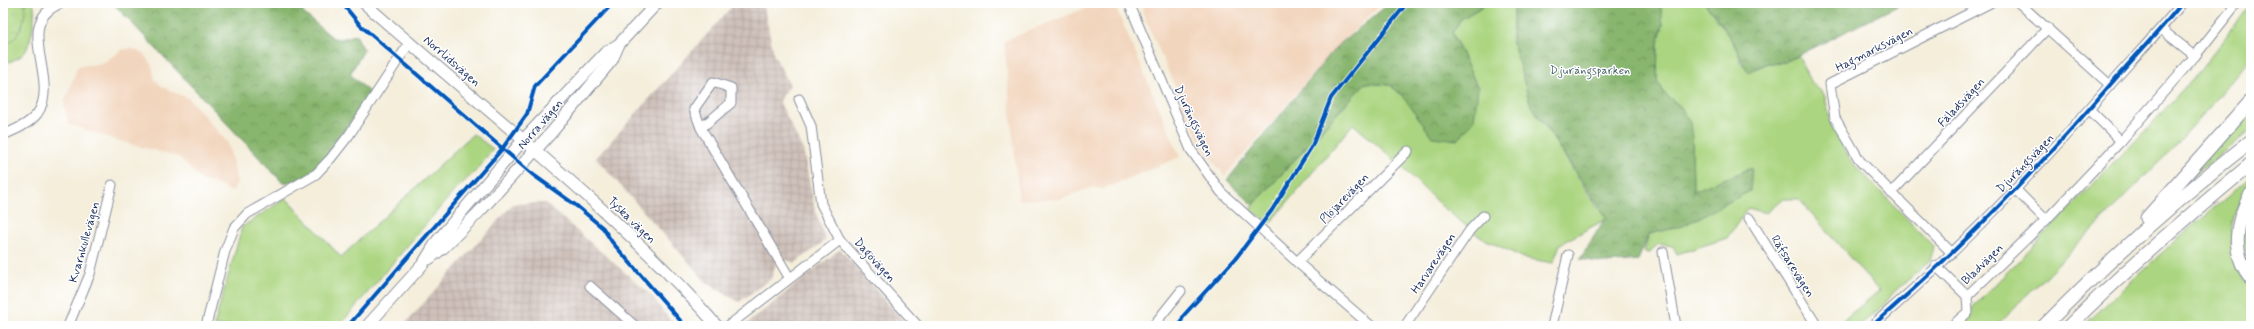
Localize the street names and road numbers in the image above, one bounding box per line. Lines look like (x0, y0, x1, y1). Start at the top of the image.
street label: Hagmarksvägen (1833, 24, 1916, 77)
street label: Norrlidsvägen (420, 33, 483, 91)
street label: Fäladsvägen (1935, 75, 1989, 131)
street label: Djurängsvägen (1169, 83, 1217, 160)
street label: Norra vägen (514, 96, 567, 153)
street label: Djurängsvägen (1993, 131, 2059, 197)
street label: Plöjarevägen (1317, 170, 1373, 227)
street label: Tyska vägen (604, 194, 659, 248)
street label: Kvarnkullevägen (66, 200, 104, 285)
street label: Harvarevägen (1408, 230, 1460, 297)
street label: Räfsarevägen (1767, 232, 1818, 301)
street label: Dagövägen (849, 235, 899, 287)
street label: Bladvägen (1958, 241, 2007, 289)

